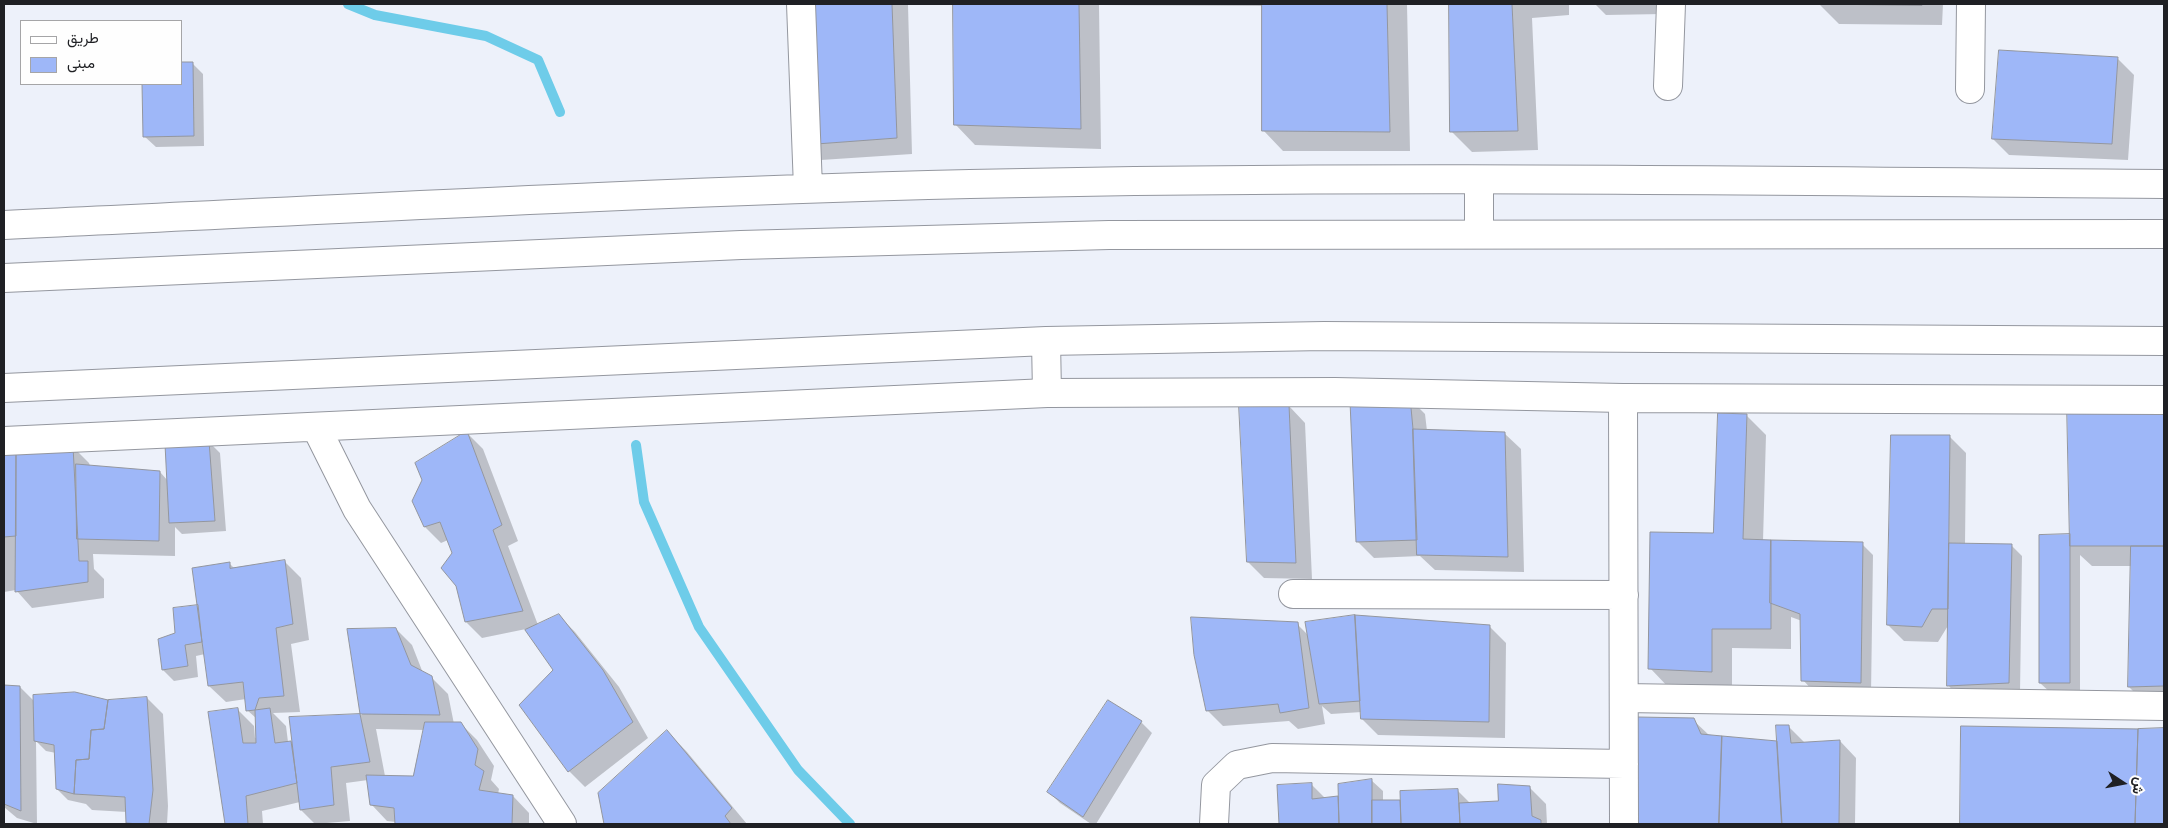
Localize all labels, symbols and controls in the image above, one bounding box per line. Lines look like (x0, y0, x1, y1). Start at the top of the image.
legend (20, 20, 182, 85)
text: طريق (67, 29, 99, 47)
text: مبنى (67, 54, 95, 72)
north arrow (2098, 758, 2148, 808)
text: ش (2128, 776, 2148, 796)

